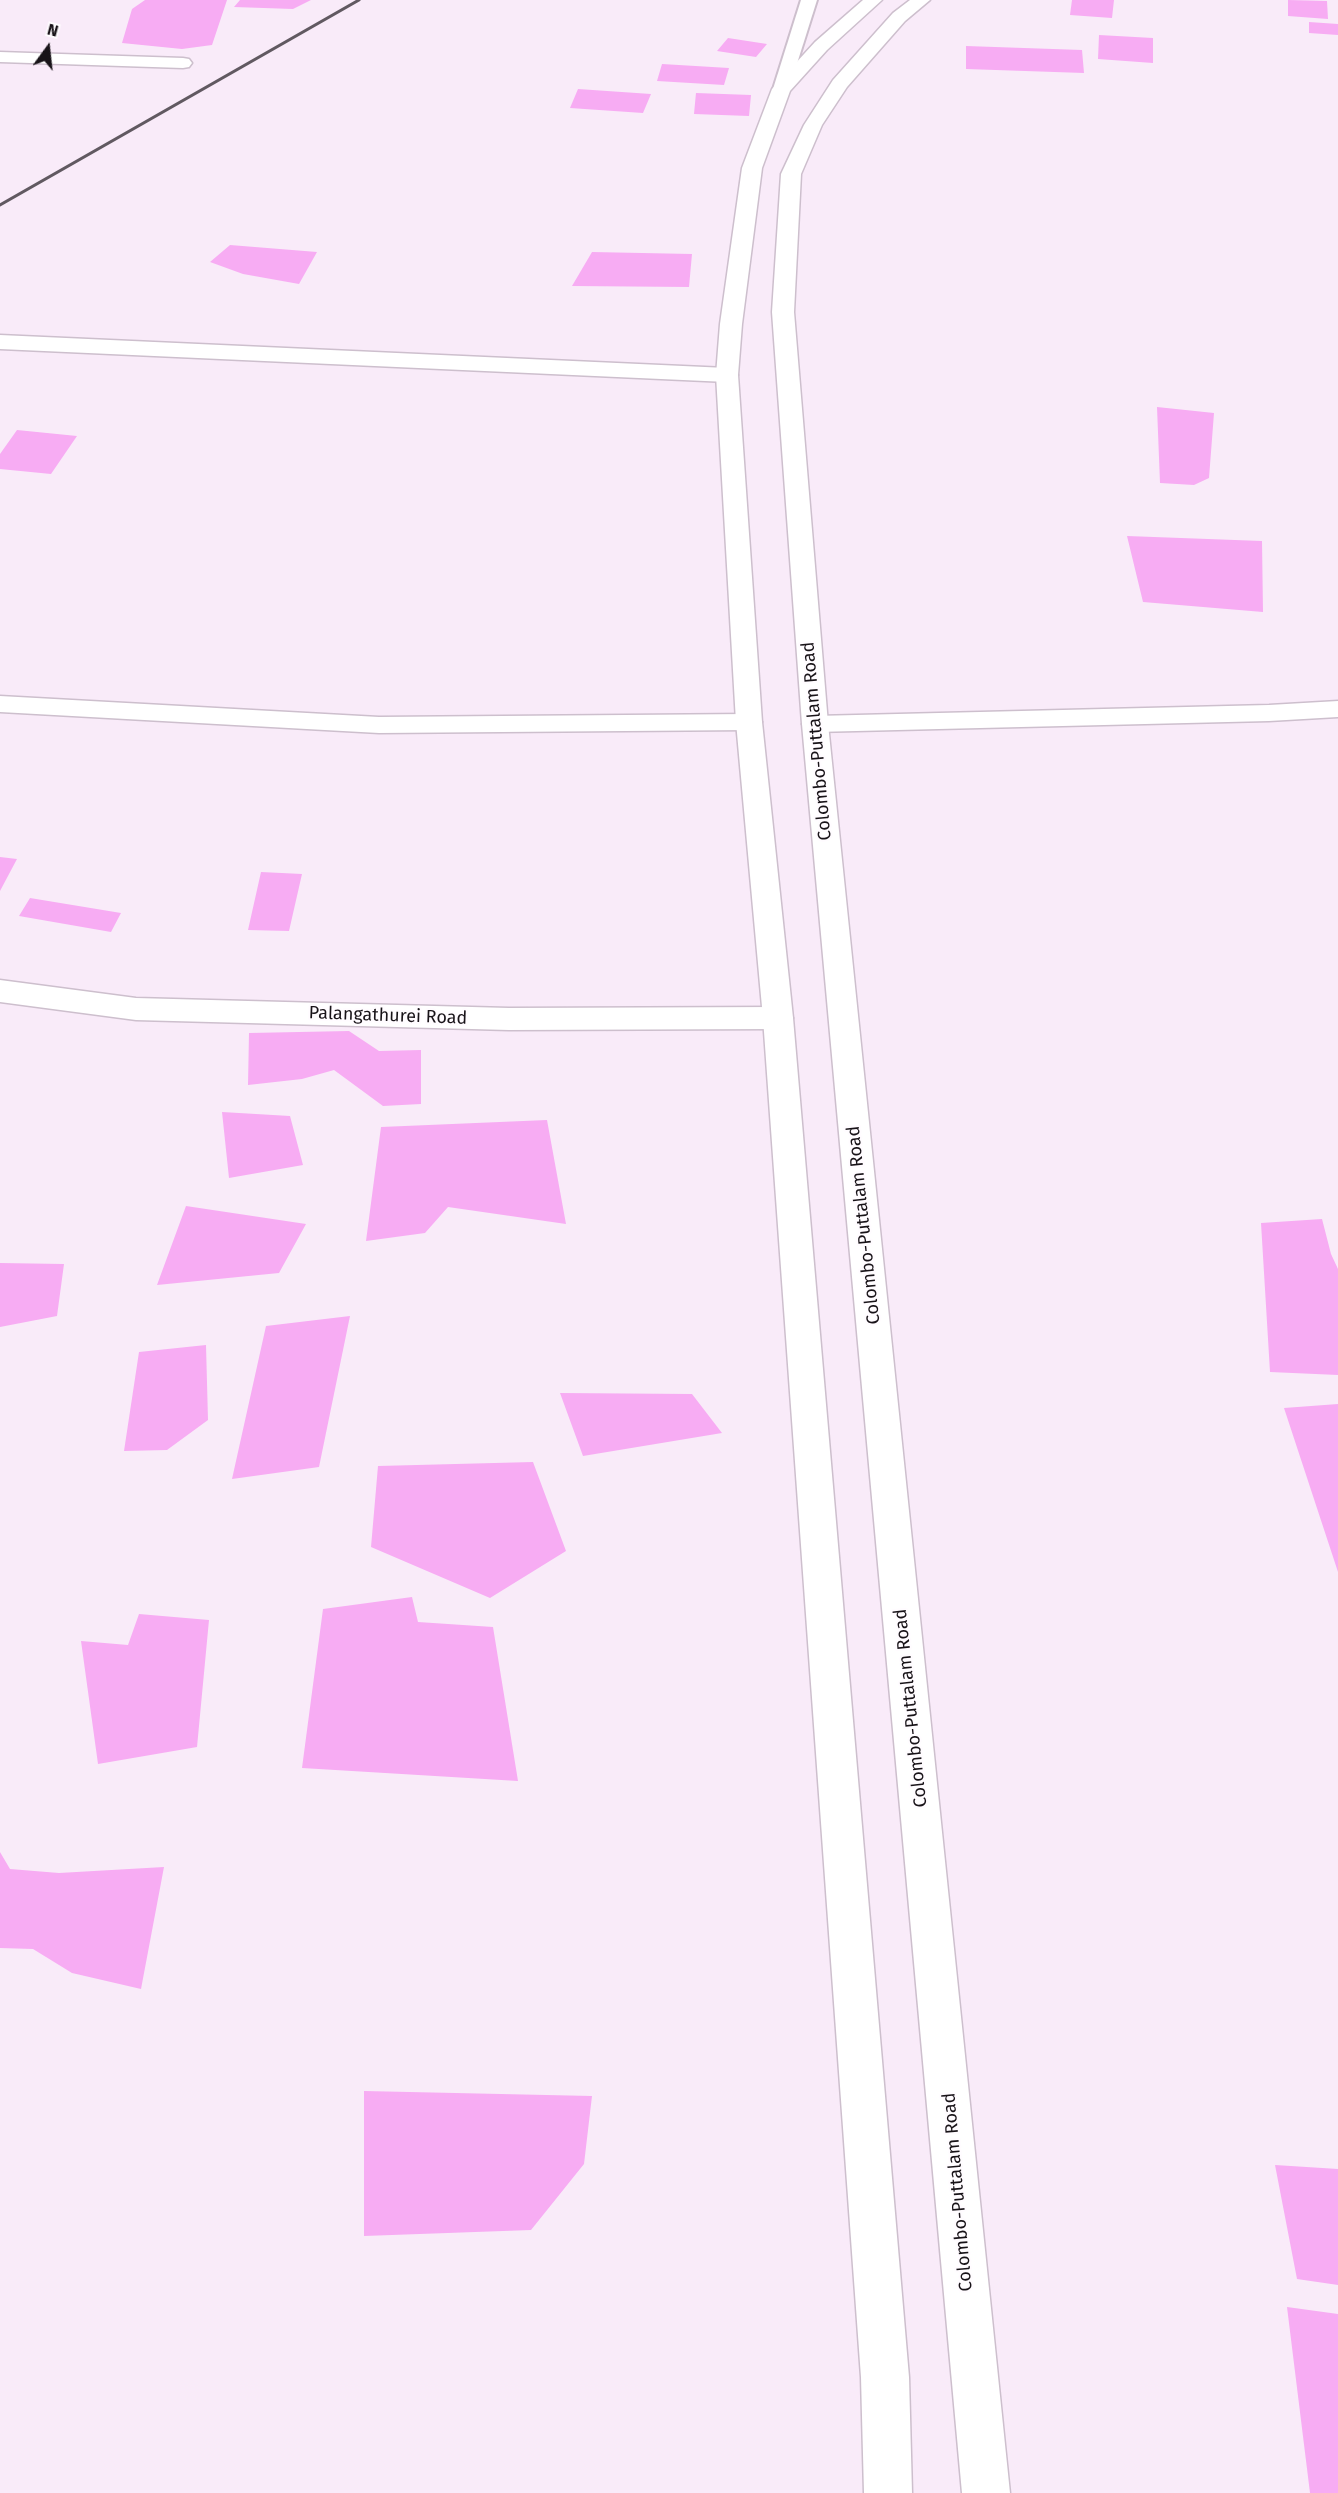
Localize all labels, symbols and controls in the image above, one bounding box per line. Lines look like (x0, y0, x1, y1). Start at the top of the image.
north arrow (18, 18, 78, 78)
text: N (45, 20, 60, 41)
street label: Colombo-Puttalam Road (798, 641, 836, 841)
street label: Palangathurei Road (308, 1002, 468, 1030)
street label: Colombo-Puttalam Road (843, 1125, 885, 1325)
street label: Colombo-Puttalam Road (890, 1608, 932, 1808)
street label: Colombo-Puttalam Road (939, 2092, 977, 2292)

